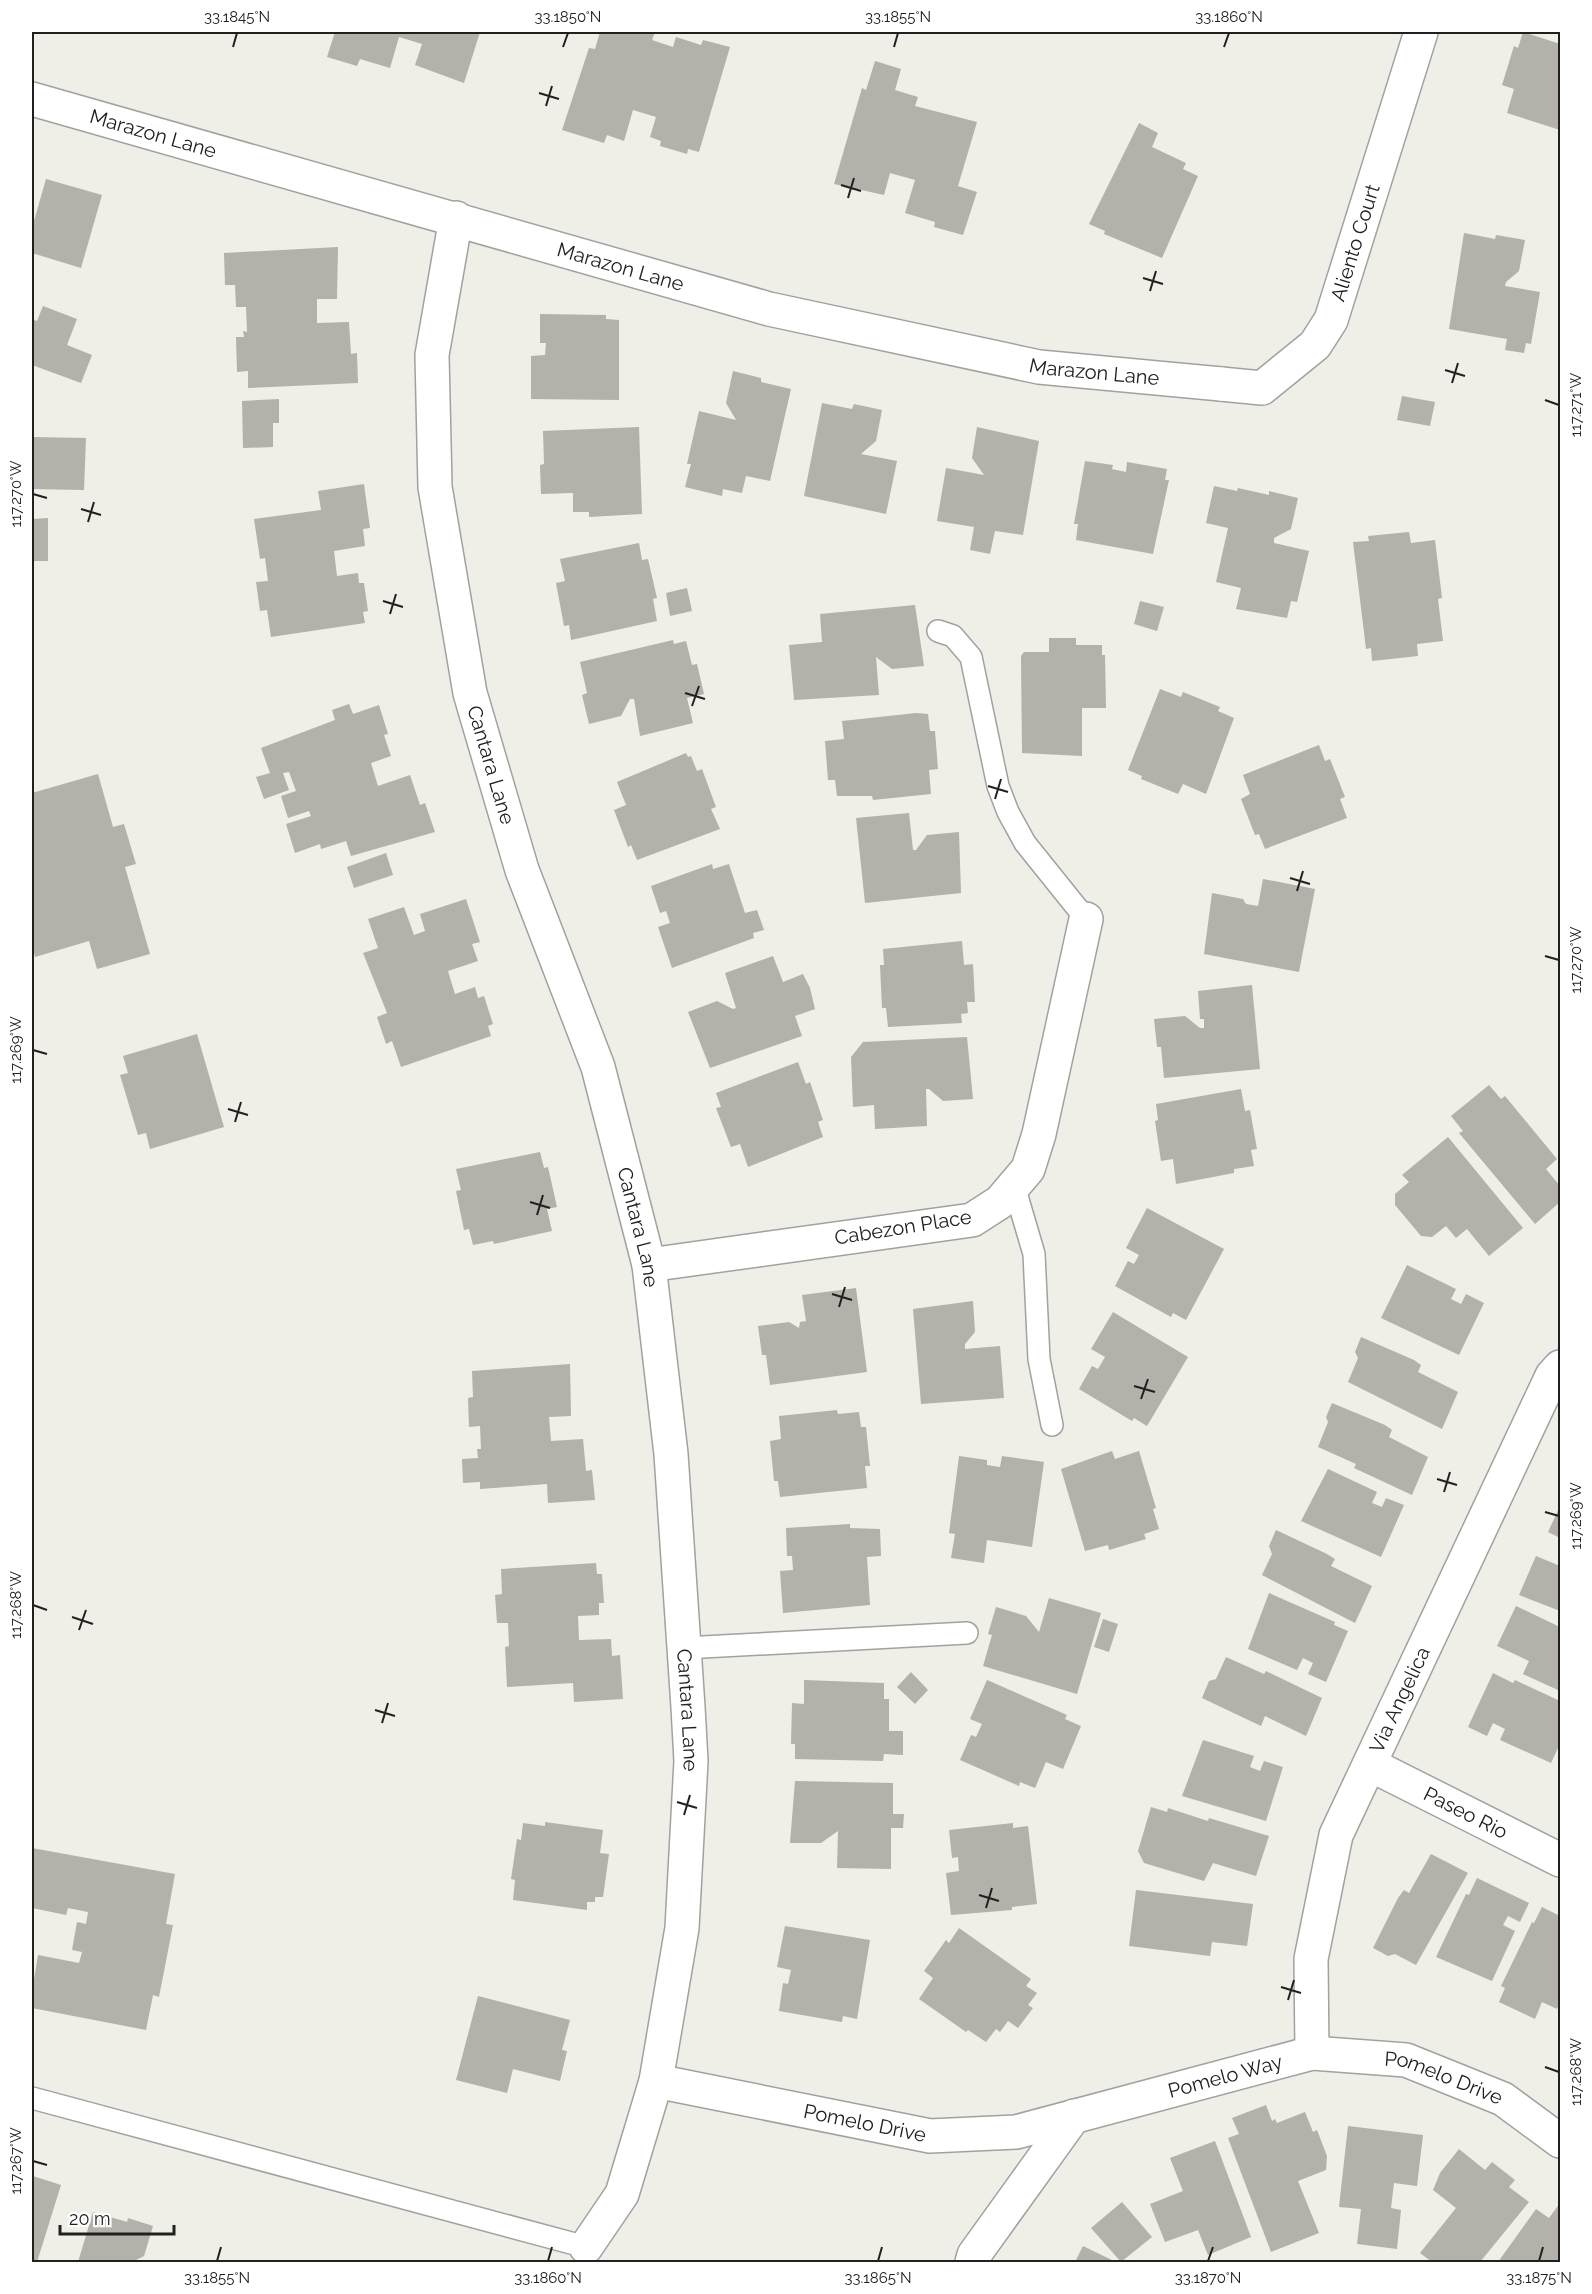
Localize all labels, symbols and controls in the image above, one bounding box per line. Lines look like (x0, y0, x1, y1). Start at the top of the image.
text: 33.1845°N (204, 8, 270, 26)
text: 33.1850°N (535, 8, 601, 26)
text: 33.1855°N (865, 8, 931, 26)
text: 33.1860°N (1195, 8, 1263, 26)
street label: Marazon Lane (87, 104, 219, 163)
street label: Aliento Court (1326, 181, 1385, 304)
street label: Marazon Lane (555, 237, 687, 296)
street label: Marazon Lane (1027, 353, 1161, 390)
text: 117.271°W (1567, 373, 1585, 437)
text: 117.270°W (7, 460, 25, 527)
street label: Cantara Lane (462, 703, 520, 827)
text: 117.270°W (1567, 926, 1585, 993)
text: 117.269°W (7, 1016, 25, 1084)
street label: Cantara Lane (612, 1165, 664, 1289)
street label: Cabezon Place (833, 1204, 973, 1250)
text: 117.269°W (1567, 1482, 1585, 1550)
text: 117.268°W (7, 1571, 25, 1639)
street label: Via Angelica (1364, 1643, 1435, 1757)
street label: Cantara Lane (672, 1648, 703, 1772)
street label: Paseo Rio (1420, 1781, 1512, 1844)
text: 117.268°W (1567, 2038, 1585, 2106)
street label: Pomelo Drive (1384, 2046, 1506, 2110)
street label: Pomelo Way (1165, 2049, 1285, 2103)
street label: Pomelo Drive (801, 2099, 928, 2147)
text: 117.267°W (7, 2127, 25, 2195)
scale bar (60, 2198, 174, 2236)
text: 20 m (69, 2208, 111, 2229)
text: 33.1855°N (184, 2269, 250, 2287)
text: 33.1860°N (514, 2269, 582, 2287)
text: 33.1865°N (845, 2269, 911, 2287)
text: 33.1870°N (1175, 2269, 1241, 2287)
text: 33.1875°N (1506, 2269, 1572, 2287)

